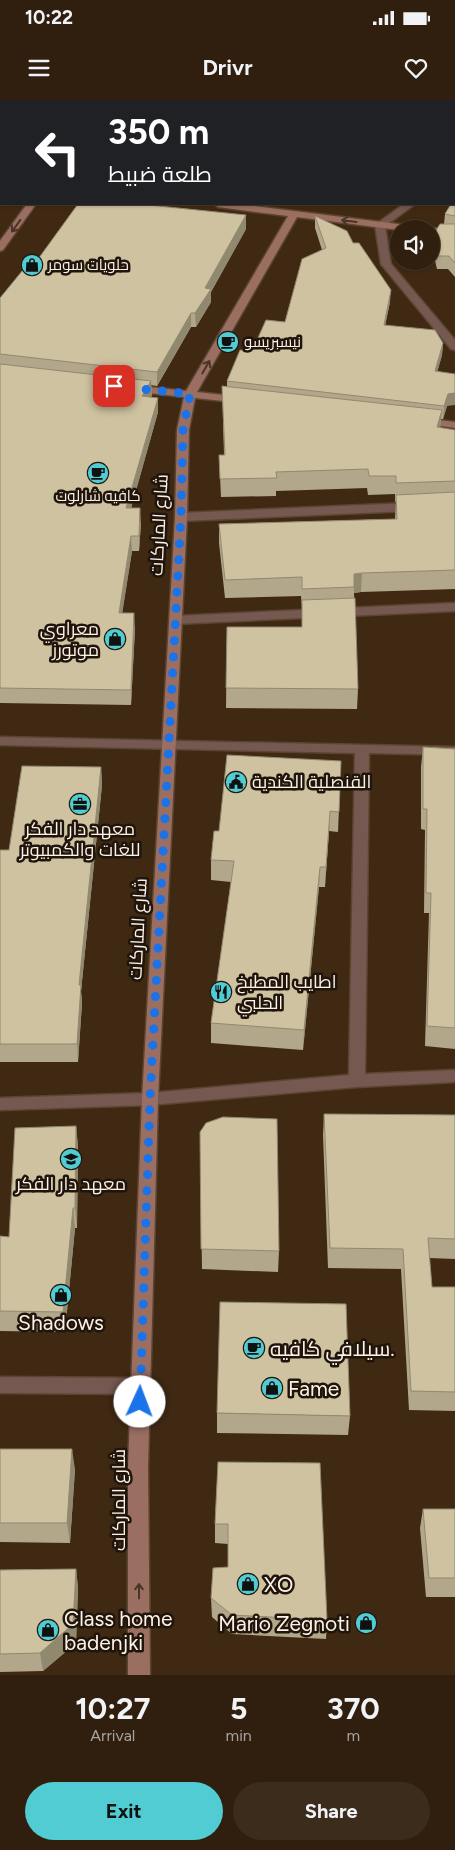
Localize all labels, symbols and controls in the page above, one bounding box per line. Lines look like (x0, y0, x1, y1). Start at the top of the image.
text: 10:22 (25, 6, 73, 29)
icon: menu (25, 54, 53, 82)
text: Drivr (202, 54, 253, 81)
icon: heart (402, 54, 430, 82)
text: 350 m (108, 111, 209, 153)
icon: left (25, 120, 90, 185)
text: طلعة ضبيط (108, 161, 212, 188)
one-way arrow (341, 216, 357, 226)
one-way arrow (11, 219, 21, 233)
map controls (390, 220, 440, 270)
button: sound (390, 220, 440, 270)
shop icon: حلويات سومر (20, 253, 44, 277)
place label: حلويات سومر (47, 256, 129, 274)
cafe icon: نيسبريسو (216, 330, 240, 354)
place label: نيسبريسو (244, 333, 301, 351)
one-way arrow (201, 360, 211, 375)
pin (93, 365, 135, 407)
icon: arrive (100, 372, 128, 400)
cafe icon: كافيه شارلوت (86, 461, 110, 485)
street label: شارع الماركات (145, 473, 174, 577)
place label: كافيه شارلوت (55, 487, 141, 505)
place label: معراوي موتورز (40, 618, 99, 661)
shop icon: معراوي موتورز (103, 627, 127, 651)
public building icon: القنصلية الكندية (224, 770, 248, 794)
place label: القنصلية الكندية (252, 771, 371, 793)
office icon: معهد دار الفكر للغات والكمبيوتر (68, 792, 92, 816)
place label: معهد دار الفكر للغات والكمبيوتر (19, 818, 140, 861)
street label: شارع الماركات (124, 877, 153, 981)
place label: اطايب المطبخ الحلبي (237, 971, 337, 1017)
restaurant icon: اطايب المطبخ الحلبي (209, 980, 233, 1004)
school or university icon: معهد دار الفكر (59, 1147, 83, 1171)
place label: معهد دار الفكر (15, 1173, 126, 1195)
shop icon: Shadows (49, 1283, 73, 1307)
place label: Shadows (18, 1310, 104, 1335)
cafe icon: سيلافي كافيه. (242, 1336, 266, 1360)
place label: سيلافي كافيه. (270, 1336, 395, 1365)
position arrow (113, 1375, 165, 1427)
shop icon: Fame (260, 1376, 284, 1400)
place label: Fame (288, 1376, 339, 1401)
street label: شارع الماركات (108, 1449, 131, 1551)
shop icon: XO (236, 1572, 260, 1596)
place label: XO (264, 1572, 293, 1597)
one-way arrow (134, 1584, 144, 1600)
place label: Class home badenjki (64, 1606, 172, 1655)
place label: Mario Zegnoti (218, 1611, 350, 1636)
shop icon: Mario Zegnoti (354, 1611, 378, 1635)
shop icon: Class home badenjki (36, 1618, 60, 1642)
text: 10:27 (75, 1690, 150, 1727)
text: 5 (230, 1690, 247, 1727)
text: 370 (327, 1690, 380, 1727)
text: Arrival (90, 1726, 135, 1745)
text: min (226, 1726, 252, 1745)
text: m (347, 1726, 360, 1745)
button: Exit (25, 1782, 223, 1840)
button: Share (233, 1782, 430, 1840)

